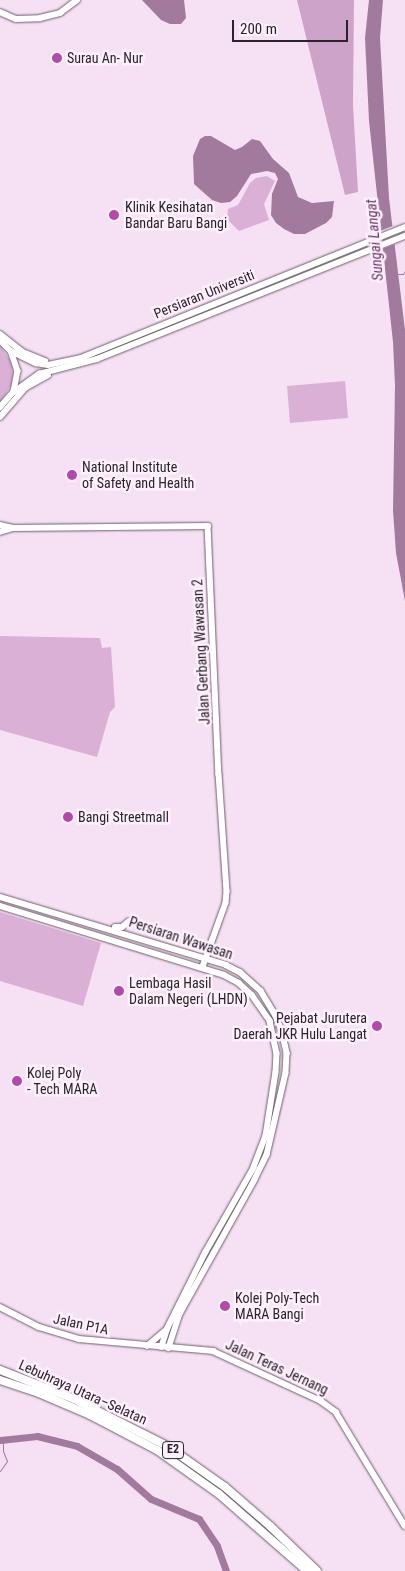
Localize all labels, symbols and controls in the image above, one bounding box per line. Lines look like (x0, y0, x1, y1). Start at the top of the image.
scale bar (235, 10, 351, 42)
text: 200 m (240, 20, 277, 38)
place label: Surau An- Nur (67, 50, 143, 66)
marker: Surau An- Nur (51, 52, 63, 64)
water label: Sungai Langat (362, 198, 388, 282)
place label: Klinik Kesihatan Bandar Baru Bangi (125, 199, 227, 232)
marker: Klinik Kesihatan Bandar Baru Bangi (107, 208, 121, 222)
street label: Persiaran Universiti (151, 266, 257, 322)
place label: National Institute of Safety and Health (82, 459, 194, 492)
marker: National Institute of Safety and Health (66, 469, 78, 481)
street label: Jalan Gerbang Wawasan 2 (189, 579, 213, 725)
place label: Bangi Streetmall (78, 809, 169, 825)
marker: Bangi Streetmall (62, 811, 74, 823)
street label: Persiaran Wawasan (127, 913, 235, 963)
place label: Lembaga Hasil Dalam Negeri (LHDN) (129, 975, 248, 1008)
marker: Lembaga Hasil Dalam Negeri (LHDN) (113, 985, 125, 997)
place label: Pejabat Jurutera Daerah JKR Hulu Langat (233, 1010, 367, 1042)
marker: Pejabat Jurutera Daerah JKR Hulu Langat (371, 1020, 383, 1032)
place label: Kolej Poly - Tech MARA (27, 1065, 98, 1098)
marker: Kolej Poly - Tech MARA (11, 1075, 23, 1087)
place label: Kolej Poly-Tech MARA Bangi (235, 1290, 319, 1322)
marker: Kolej Poly-Tech MARA Bangi (219, 1300, 231, 1312)
street label: Jalan P1A (52, 1310, 110, 1338)
street label: Jalan Teras Jernang (223, 1336, 331, 1398)
street label: Lebuhraya Utara–Selatan (16, 1356, 150, 1428)
road number: E2 (162, 1440, 184, 1460)

